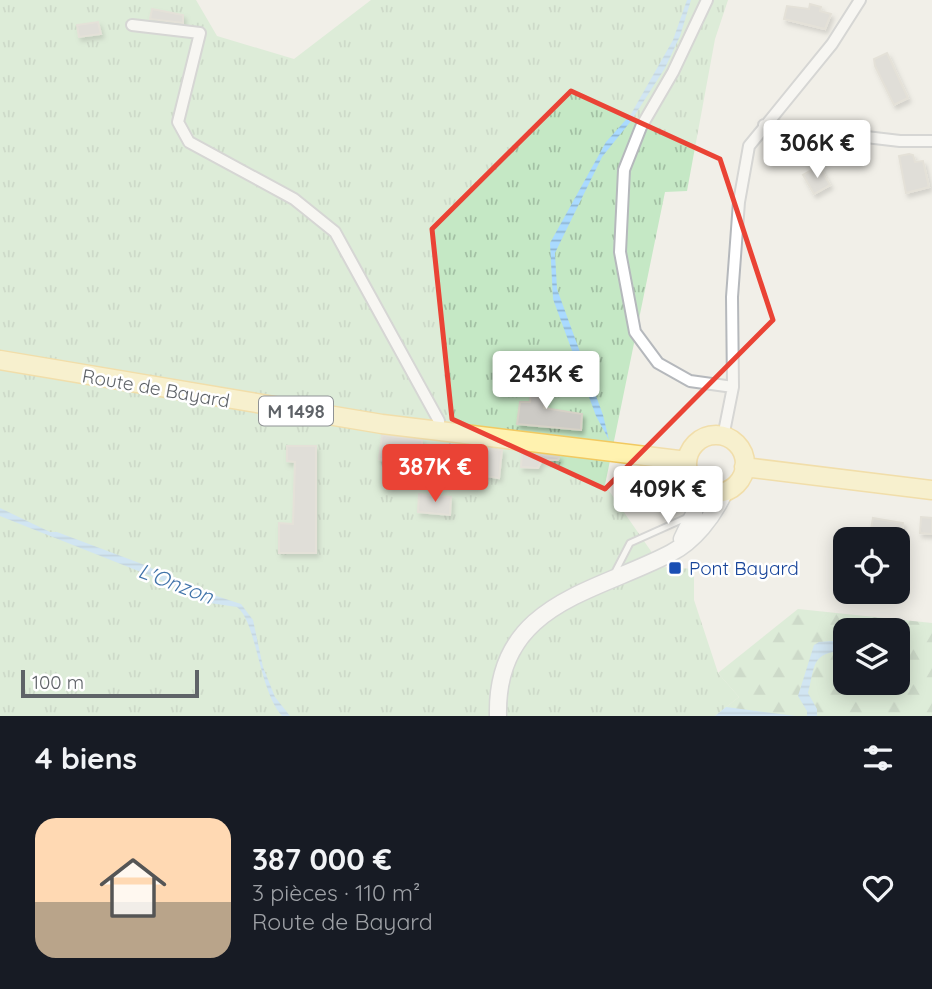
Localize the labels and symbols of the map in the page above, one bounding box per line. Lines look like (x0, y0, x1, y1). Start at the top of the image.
pin: 306K € (760, 120, 874, 180)
pin: 243K € (489, 352, 603, 411)
street label: Route de Bayard (80, 363, 232, 413)
road number: M 1498 (259, 396, 333, 426)
pin: 387K € (378, 444, 492, 504)
pin: 409K € (611, 466, 725, 526)
place label: Pont Bayard (689, 556, 799, 580)
water label: L'Onzon (135, 557, 218, 609)
marker: Pont Bayard (667, 560, 683, 576)
scale bar (21, 667, 200, 699)

